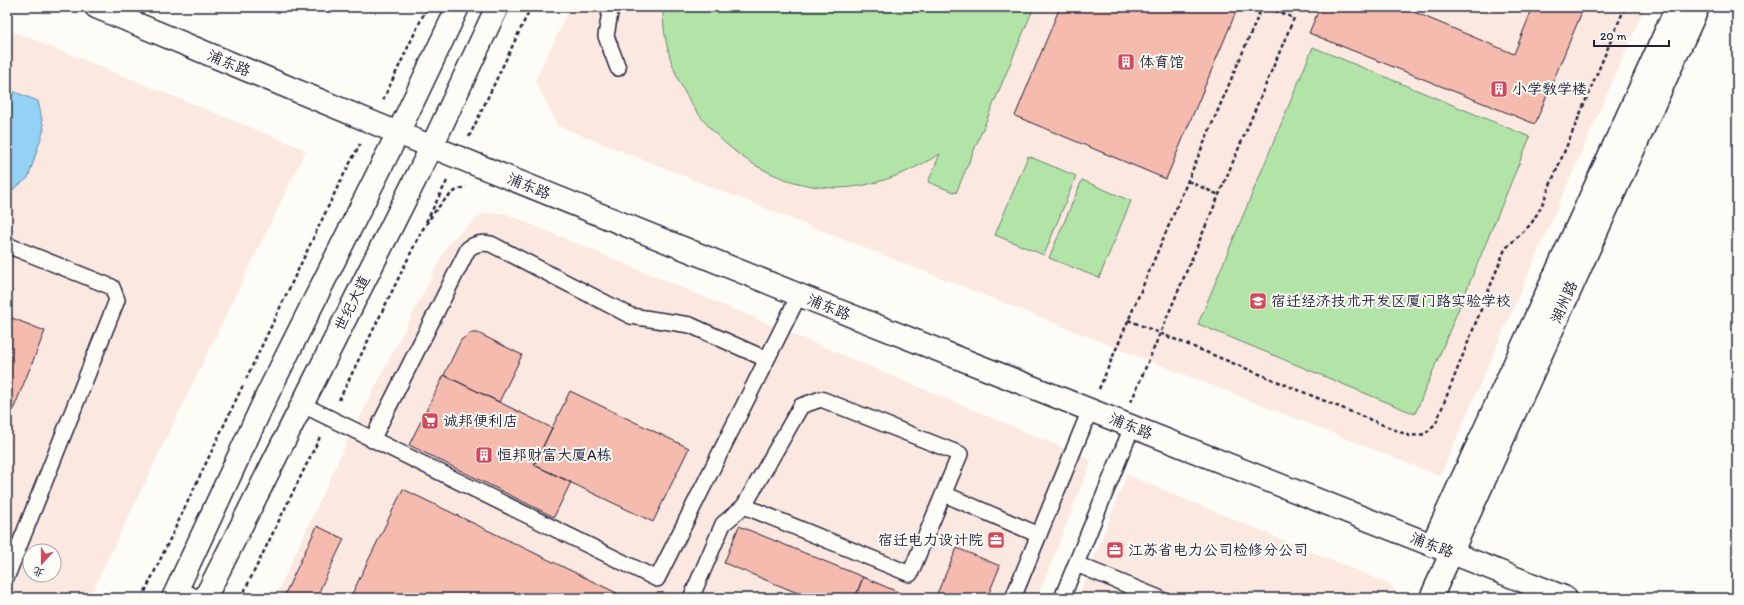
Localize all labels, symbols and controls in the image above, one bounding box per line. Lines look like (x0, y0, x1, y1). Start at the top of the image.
scale bar (1594, 22, 1669, 48)
text: 20 m (1600, 29, 1627, 43)
street label: 浦东路 (205, 46, 253, 80)
building icon: 体育馆 (1116, 52, 1136, 72)
place label: 体育馆 (1139, 53, 1184, 71)
building icon: 小学教学楼 (1489, 79, 1509, 99)
place label: 小学教学楼 (1512, 80, 1587, 98)
street label: 浦东路 (505, 169, 553, 203)
street label: 世纪大道 (330, 272, 374, 334)
street label: 湖州路 (1547, 278, 1581, 326)
street label: 浦东路 (805, 290, 853, 324)
school or university icon: 宿迁经济技术开发区厦门路实验学校 (1248, 291, 1268, 311)
place label: 宿迁经济技术开发区厦门路实验学校 (1271, 292, 1511, 310)
street label: 浦东路 (1107, 409, 1155, 443)
supermarket icon: 诚邦便利店 (420, 411, 440, 431)
place label: 诚邦便利店 (443, 412, 518, 430)
building icon: 恒邦财富大厦A栋 (474, 445, 494, 465)
place label: 恒邦财富大厦A栋 (497, 446, 612, 464)
street label: 浦东路 (1408, 529, 1456, 561)
office icon: 宿迁电力设计院 (986, 530, 1006, 550)
place label: 宿迁电力设计院 (878, 531, 983, 549)
office icon: 江苏省电力公司检修分公司 (1105, 540, 1125, 560)
place label: 江苏省电力公司检修分公司 (1128, 541, 1308, 559)
north arrow (22, 543, 62, 583)
text: 北 (31, 564, 46, 580)

